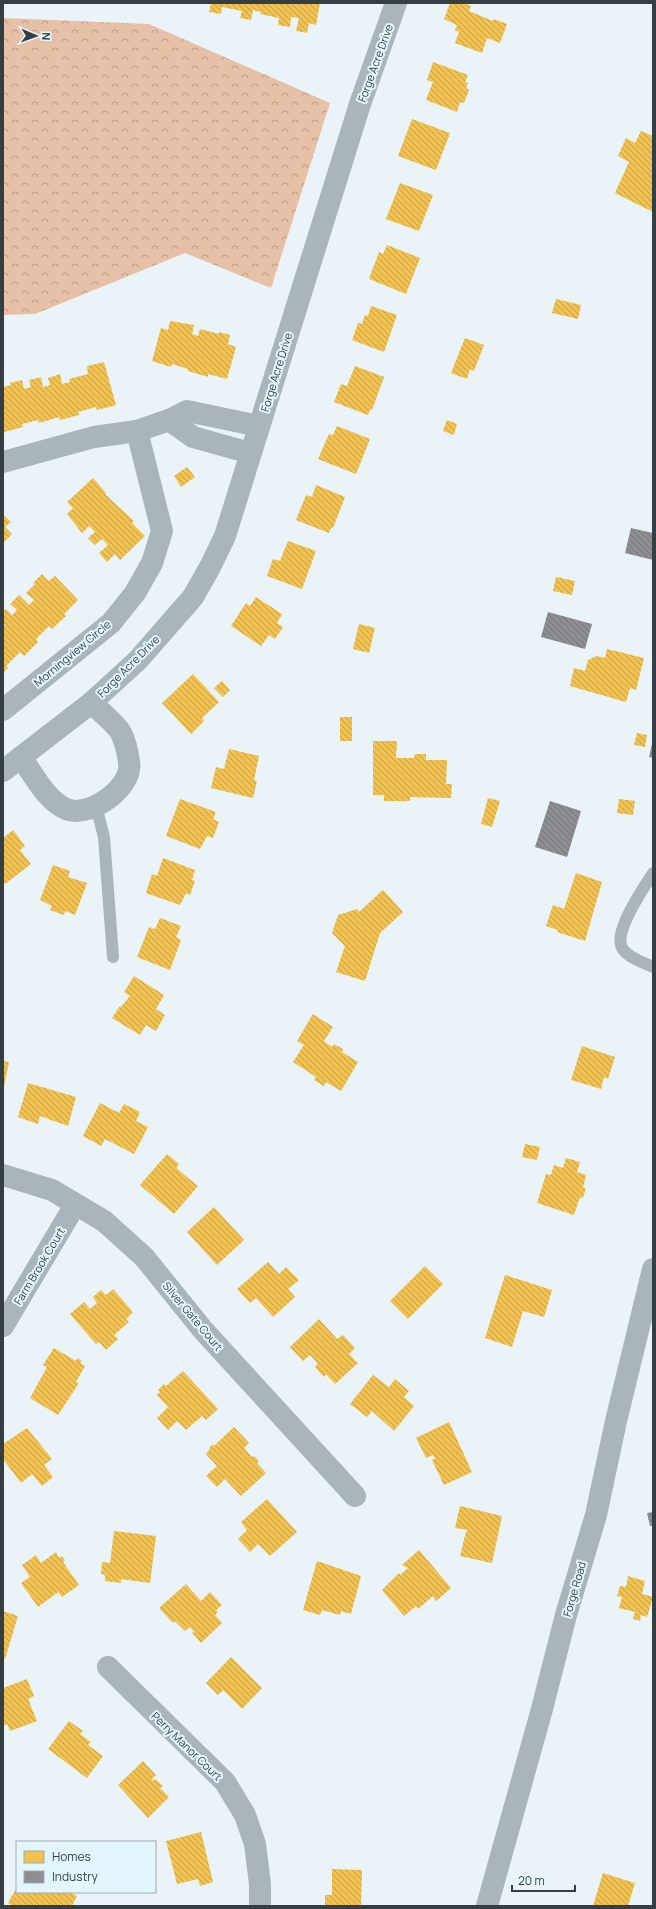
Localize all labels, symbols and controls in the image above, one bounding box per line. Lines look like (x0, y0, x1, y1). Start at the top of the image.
north arrow (16, 16, 56, 56)
street label: Forge Acre Drive (354, 21, 396, 104)
text: N (39, 32, 54, 41)
street label: Forge Acre Drive (257, 330, 295, 413)
street label: Morningview Circle (30, 616, 114, 690)
street label: Forge Acre Drive (94, 631, 163, 700)
street label: Farm Brook Court (10, 1225, 68, 1307)
street label: Silver Gate Court (160, 1278, 226, 1354)
street label: Forge Road (559, 1560, 589, 1618)
street label: Perry Manor Court (148, 1708, 226, 1784)
legend (16, 1841, 156, 1893)
text: Homes (52, 1848, 91, 1865)
scale bar (512, 1867, 575, 1893)
text: Industry (52, 1868, 98, 1885)
text: 20 m (518, 1872, 545, 1889)

